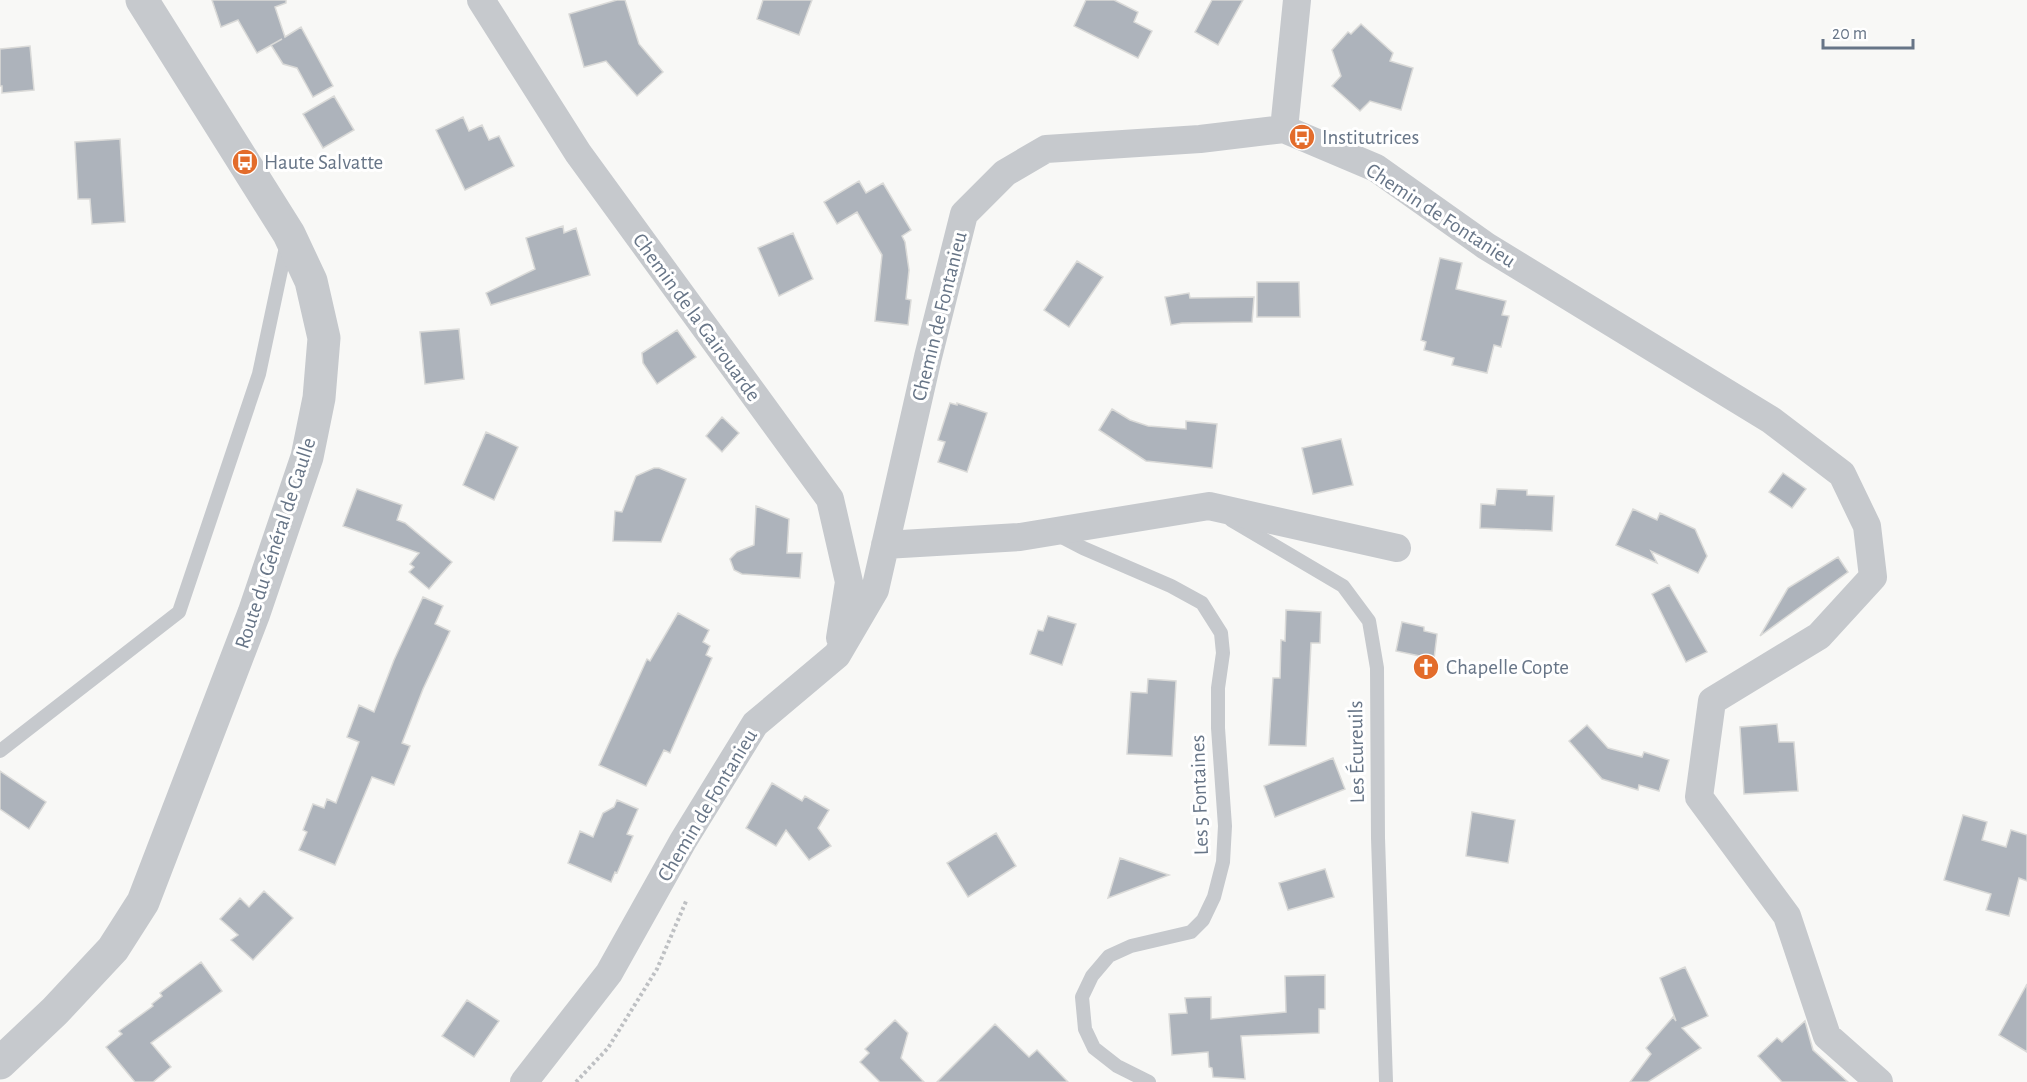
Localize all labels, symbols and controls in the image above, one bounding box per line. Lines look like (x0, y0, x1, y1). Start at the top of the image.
scale bar (1823, 12, 1913, 50)
text: 20 m (1832, 25, 1867, 43)
bus stop icon: Institutrices (1287, 122, 1317, 152)
place label: Institutrices (1322, 127, 1419, 148)
bus stop icon: Haute Salvatte (230, 147, 260, 177)
place label: Haute Salvatte (264, 152, 383, 173)
street label: Chemin de Fontanieu (1362, 159, 1519, 272)
street label: Chemin de la Gairouarde (629, 229, 764, 405)
street label: Chemin de Fontanieu (908, 229, 971, 403)
street label: Route du Général de Gaulle (231, 435, 320, 651)
church icon: Chapelle Copte (1411, 652, 1441, 682)
place label: Chapelle Copte (1446, 657, 1569, 678)
street label: Les Écureuils (1343, 700, 1368, 804)
street label: Chemin de Fontanieu (654, 725, 761, 885)
street label: Les 5 Fontaines (1187, 734, 1212, 856)

